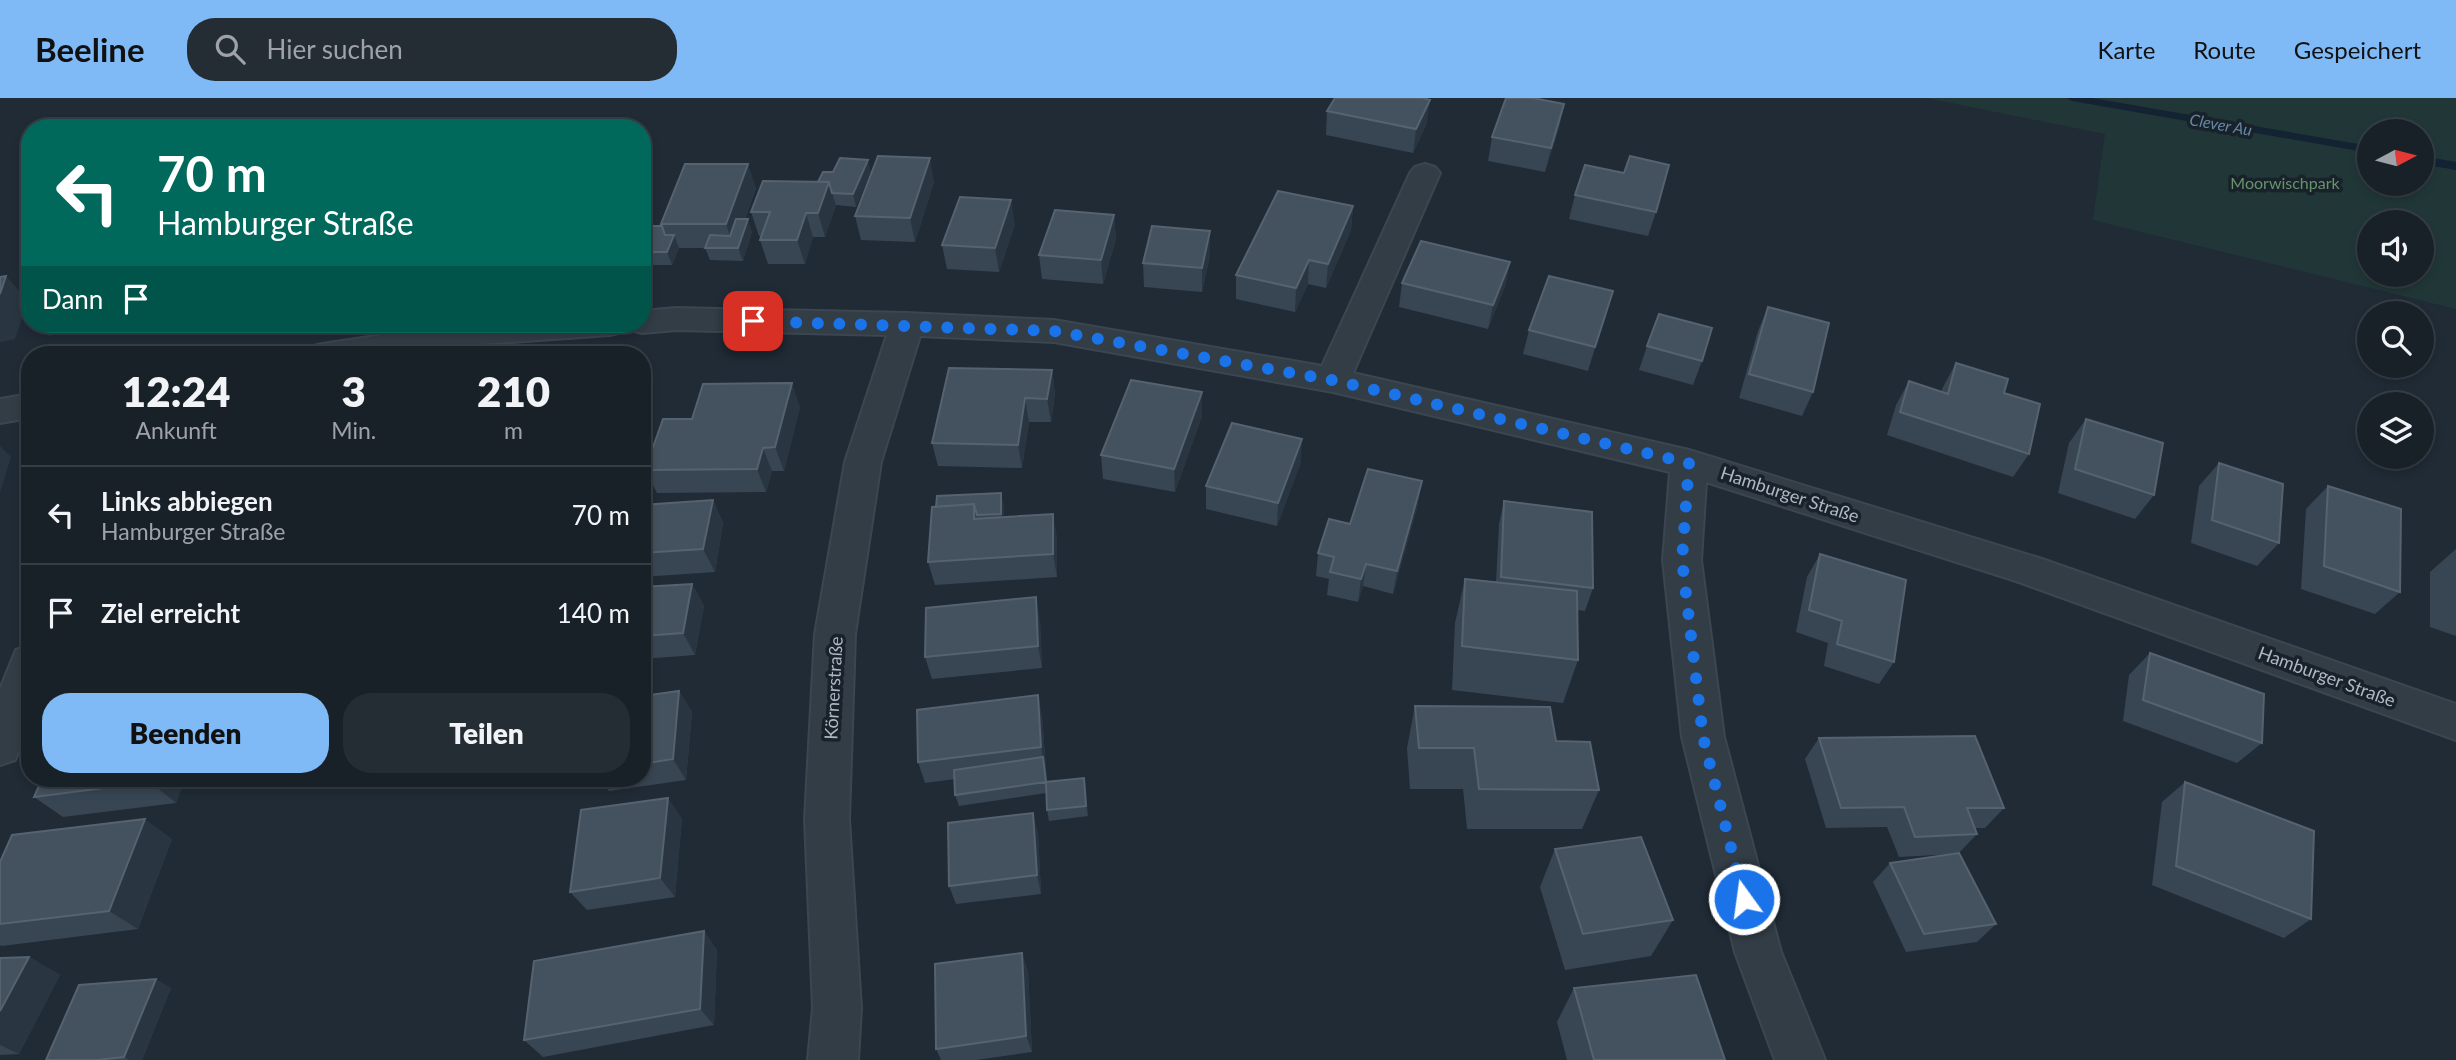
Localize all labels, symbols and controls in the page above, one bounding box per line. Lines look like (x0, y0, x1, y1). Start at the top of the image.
search box (187, 18, 677, 81)
text: Beeline (35, 29, 145, 69)
icon: search (211, 30, 249, 68)
text: Hier suchen (267, 33, 403, 65)
text: Karte (2098, 35, 2155, 64)
text: Route (2193, 35, 2256, 64)
text: Gespeichert (2294, 35, 2421, 64)
water label: Clever Au (2188, 109, 2254, 139)
north arrow (2357, 119, 2434, 196)
map controls (2357, 119, 2434, 469)
text: 70 m (157, 144, 267, 202)
icon: left (42, 147, 133, 238)
park label: Moorwischpark (2230, 173, 2341, 192)
text: Hamburger Straße (157, 203, 414, 242)
button: sound (2357, 210, 2434, 287)
icon: arrive (117, 280, 155, 318)
text: Dann (42, 283, 103, 315)
pin (723, 291, 783, 351)
button: search (2357, 301, 2434, 378)
icon: arrive (734, 302, 772, 340)
text: 12:24 (122, 366, 230, 416)
text: 3 (342, 366, 366, 416)
text: 210 (477, 366, 550, 416)
button: layers (2357, 392, 2434, 469)
text: Ankunft (135, 416, 217, 444)
text: Min. (331, 416, 376, 444)
text: m (504, 416, 523, 444)
street label: Hamburger Straße (1718, 461, 1862, 527)
text: Links abbiegen (101, 485, 273, 517)
icon: left (42, 496, 80, 534)
text: 70 m (572, 499, 630, 531)
text: Hamburger Straße (101, 517, 285, 545)
icon: arrive (42, 594, 80, 632)
text: Ziel erreicht (101, 597, 240, 629)
text: 140 m (557, 597, 630, 629)
street label: Körnerstraße (819, 636, 847, 740)
street label: Hamburger Straße (2255, 641, 2399, 711)
button: Beenden (42, 693, 329, 773)
button: Teilen (343, 693, 630, 773)
position arrow (1707, 862, 1781, 936)

